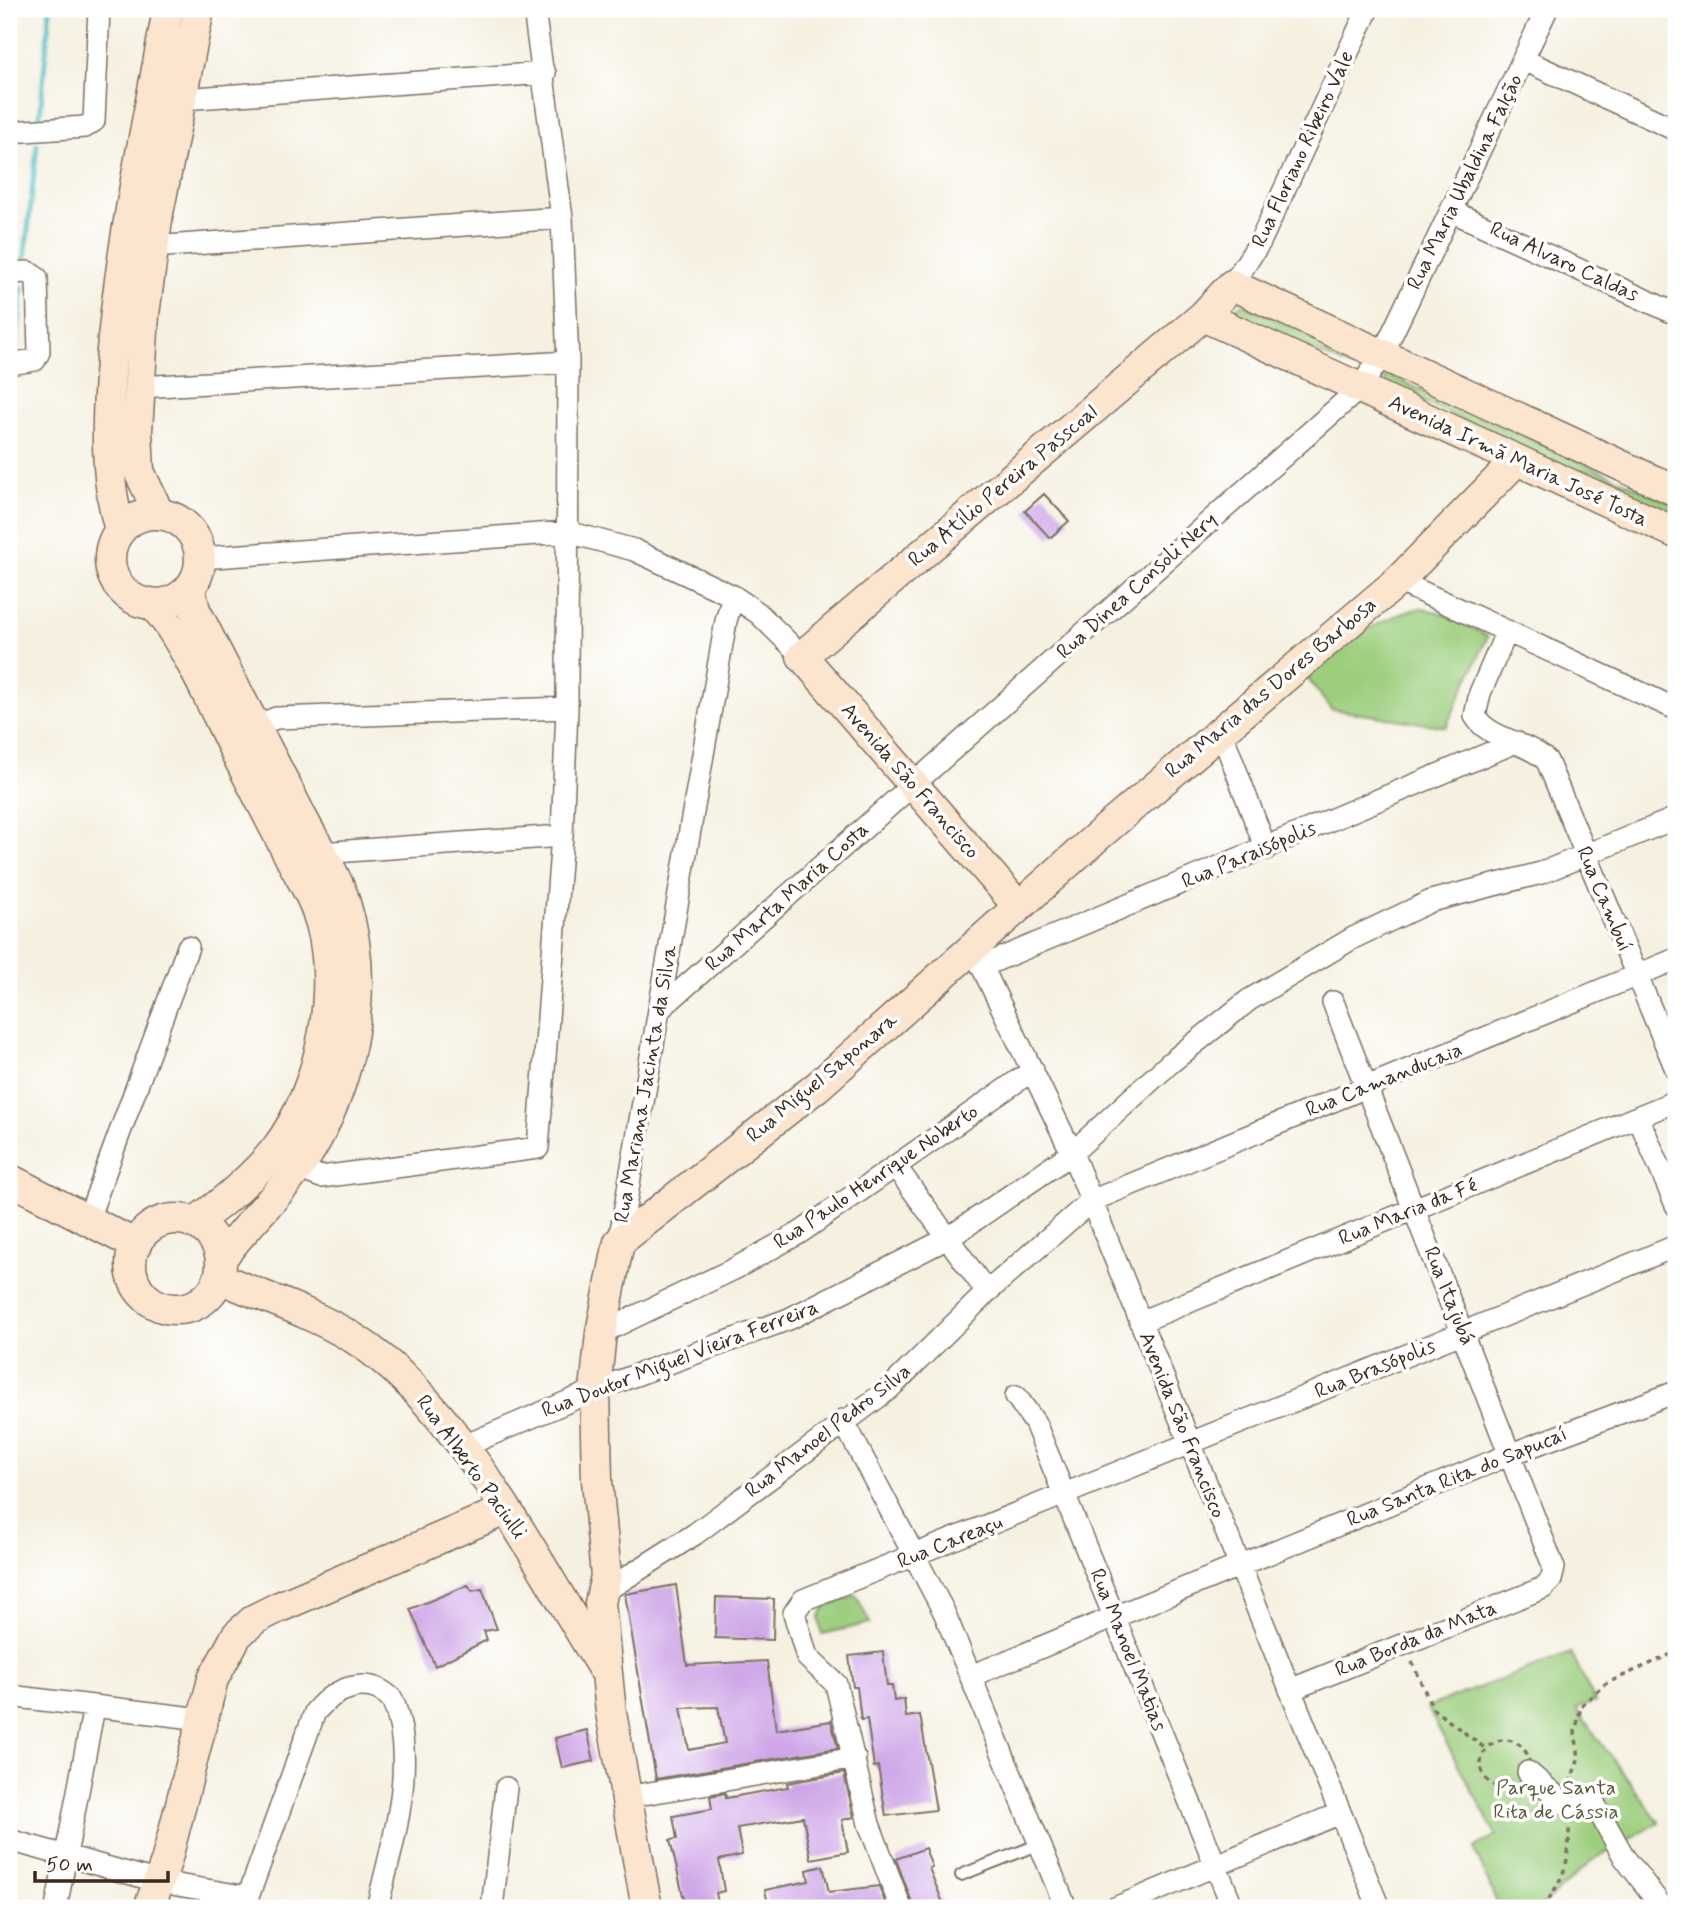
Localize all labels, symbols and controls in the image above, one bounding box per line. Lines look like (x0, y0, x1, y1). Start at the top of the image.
street label: Rua Floriano Ribeiro Vale (1245, 46, 1361, 252)
street label: Rua Maria Ubaldina Falção (1400, 69, 1530, 295)
street label: Rua Alvaro Caldas (1485, 215, 1643, 309)
street label: Avenida Irmã Maria José Tosta (1384, 388, 1652, 534)
street label: Rua Atílio Pereira Passcoal (902, 398, 1104, 574)
street label: Rua Dinea Consoli Nery (1051, 506, 1223, 666)
street label: Rua Maria das Dores Barbosa (1159, 591, 1383, 785)
street label: Avenida São Francisco (834, 697, 986, 865)
street label: Rua Paraisópolis (1178, 814, 1320, 896)
street label: Rua Marta Maria Costa (699, 816, 875, 978)
street label: Rua Cambuí (1569, 842, 1639, 956)
street label: Rua Mariana Jacinta da Silva (608, 942, 684, 1225)
street label: Rua Miguel Saponara (741, 1006, 905, 1151)
street label: Rua Camanducaia (1301, 1036, 1467, 1124)
street label: Rua Paulo Henrique Noberto (768, 1098, 984, 1256)
street label: Rua Maria da Fé (1335, 1171, 1481, 1253)
street label: Rua Itajubá (1417, 1243, 1481, 1349)
street label: Rua Doutor Miguel Vieira Ferreira (538, 1293, 823, 1427)
street label: Avenida São Francisco (1132, 1328, 1232, 1522)
street label: Rua Brasópolis (1311, 1332, 1439, 1406)
street label: Rua Manoel Pedro Silva (739, 1357, 917, 1505)
street label: Rua Alberto Paciulli (409, 1389, 533, 1545)
street label: Rua Santa Rita do Sapucaí (1343, 1420, 1571, 1534)
street label: Rua Careaçu (893, 1508, 1007, 1576)
street label: Rua Manoel Matias (1083, 1565, 1173, 1735)
street label: Rua Borda da Mata (1331, 1594, 1501, 1684)
park label: Parque Santa Rita de Cássia (1493, 1774, 1619, 1826)
scale bar (35, 1840, 168, 1884)
text: 50 m (46, 1851, 93, 1879)

